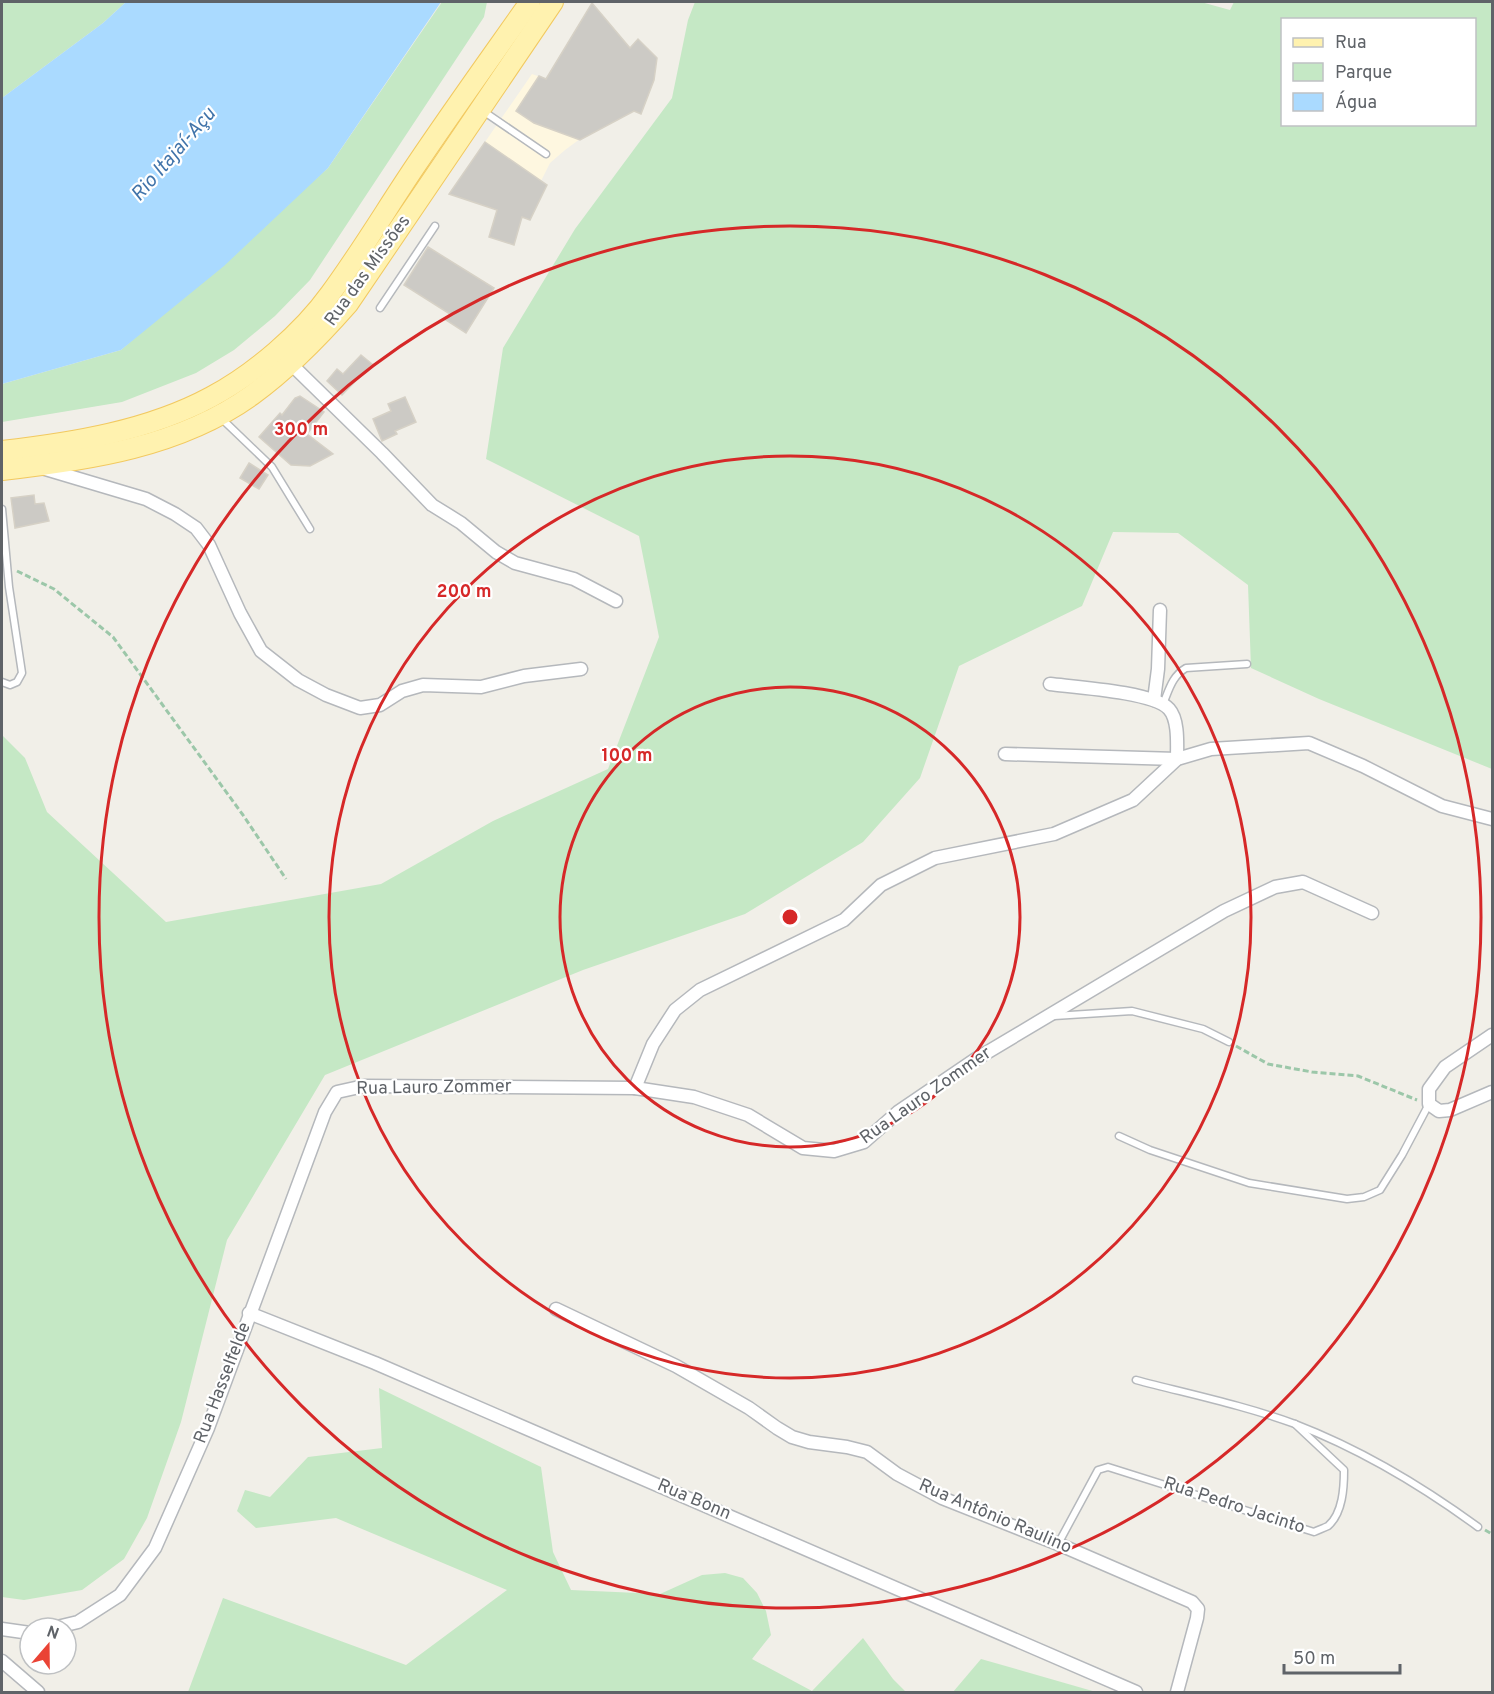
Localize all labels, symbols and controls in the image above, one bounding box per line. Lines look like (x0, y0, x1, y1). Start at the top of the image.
legend (1281, 18, 1476, 126)
text: Rua (1335, 32, 1366, 55)
text: Parque (1335, 62, 1392, 85)
text: Água (1335, 90, 1377, 115)
water label: Rio Itajaí-Açu (126, 102, 223, 208)
street label: Rua das Missões (320, 211, 416, 331)
text: 300 m (274, 419, 328, 442)
text: 200 m (436, 581, 492, 604)
text: 100 m (601, 745, 653, 768)
centre of rings (780, 907, 800, 927)
street label: Rua Lauro Zommer (856, 1042, 996, 1150)
street label: Rua Lauro Zommer (356, 1075, 512, 1101)
street label: Rua Hasselfelde (189, 1319, 257, 1447)
street label: Rua Pedro Jacinto (1160, 1472, 1308, 1540)
street label: Rua Bonn (654, 1474, 734, 1526)
street label: Rua Antônio Raulino (915, 1474, 1075, 1560)
north arrow (18, 1616, 78, 1676)
text: N (44, 1622, 61, 1645)
scale bar (1284, 1637, 1400, 1675)
text: 50 m (1293, 1648, 1335, 1671)

